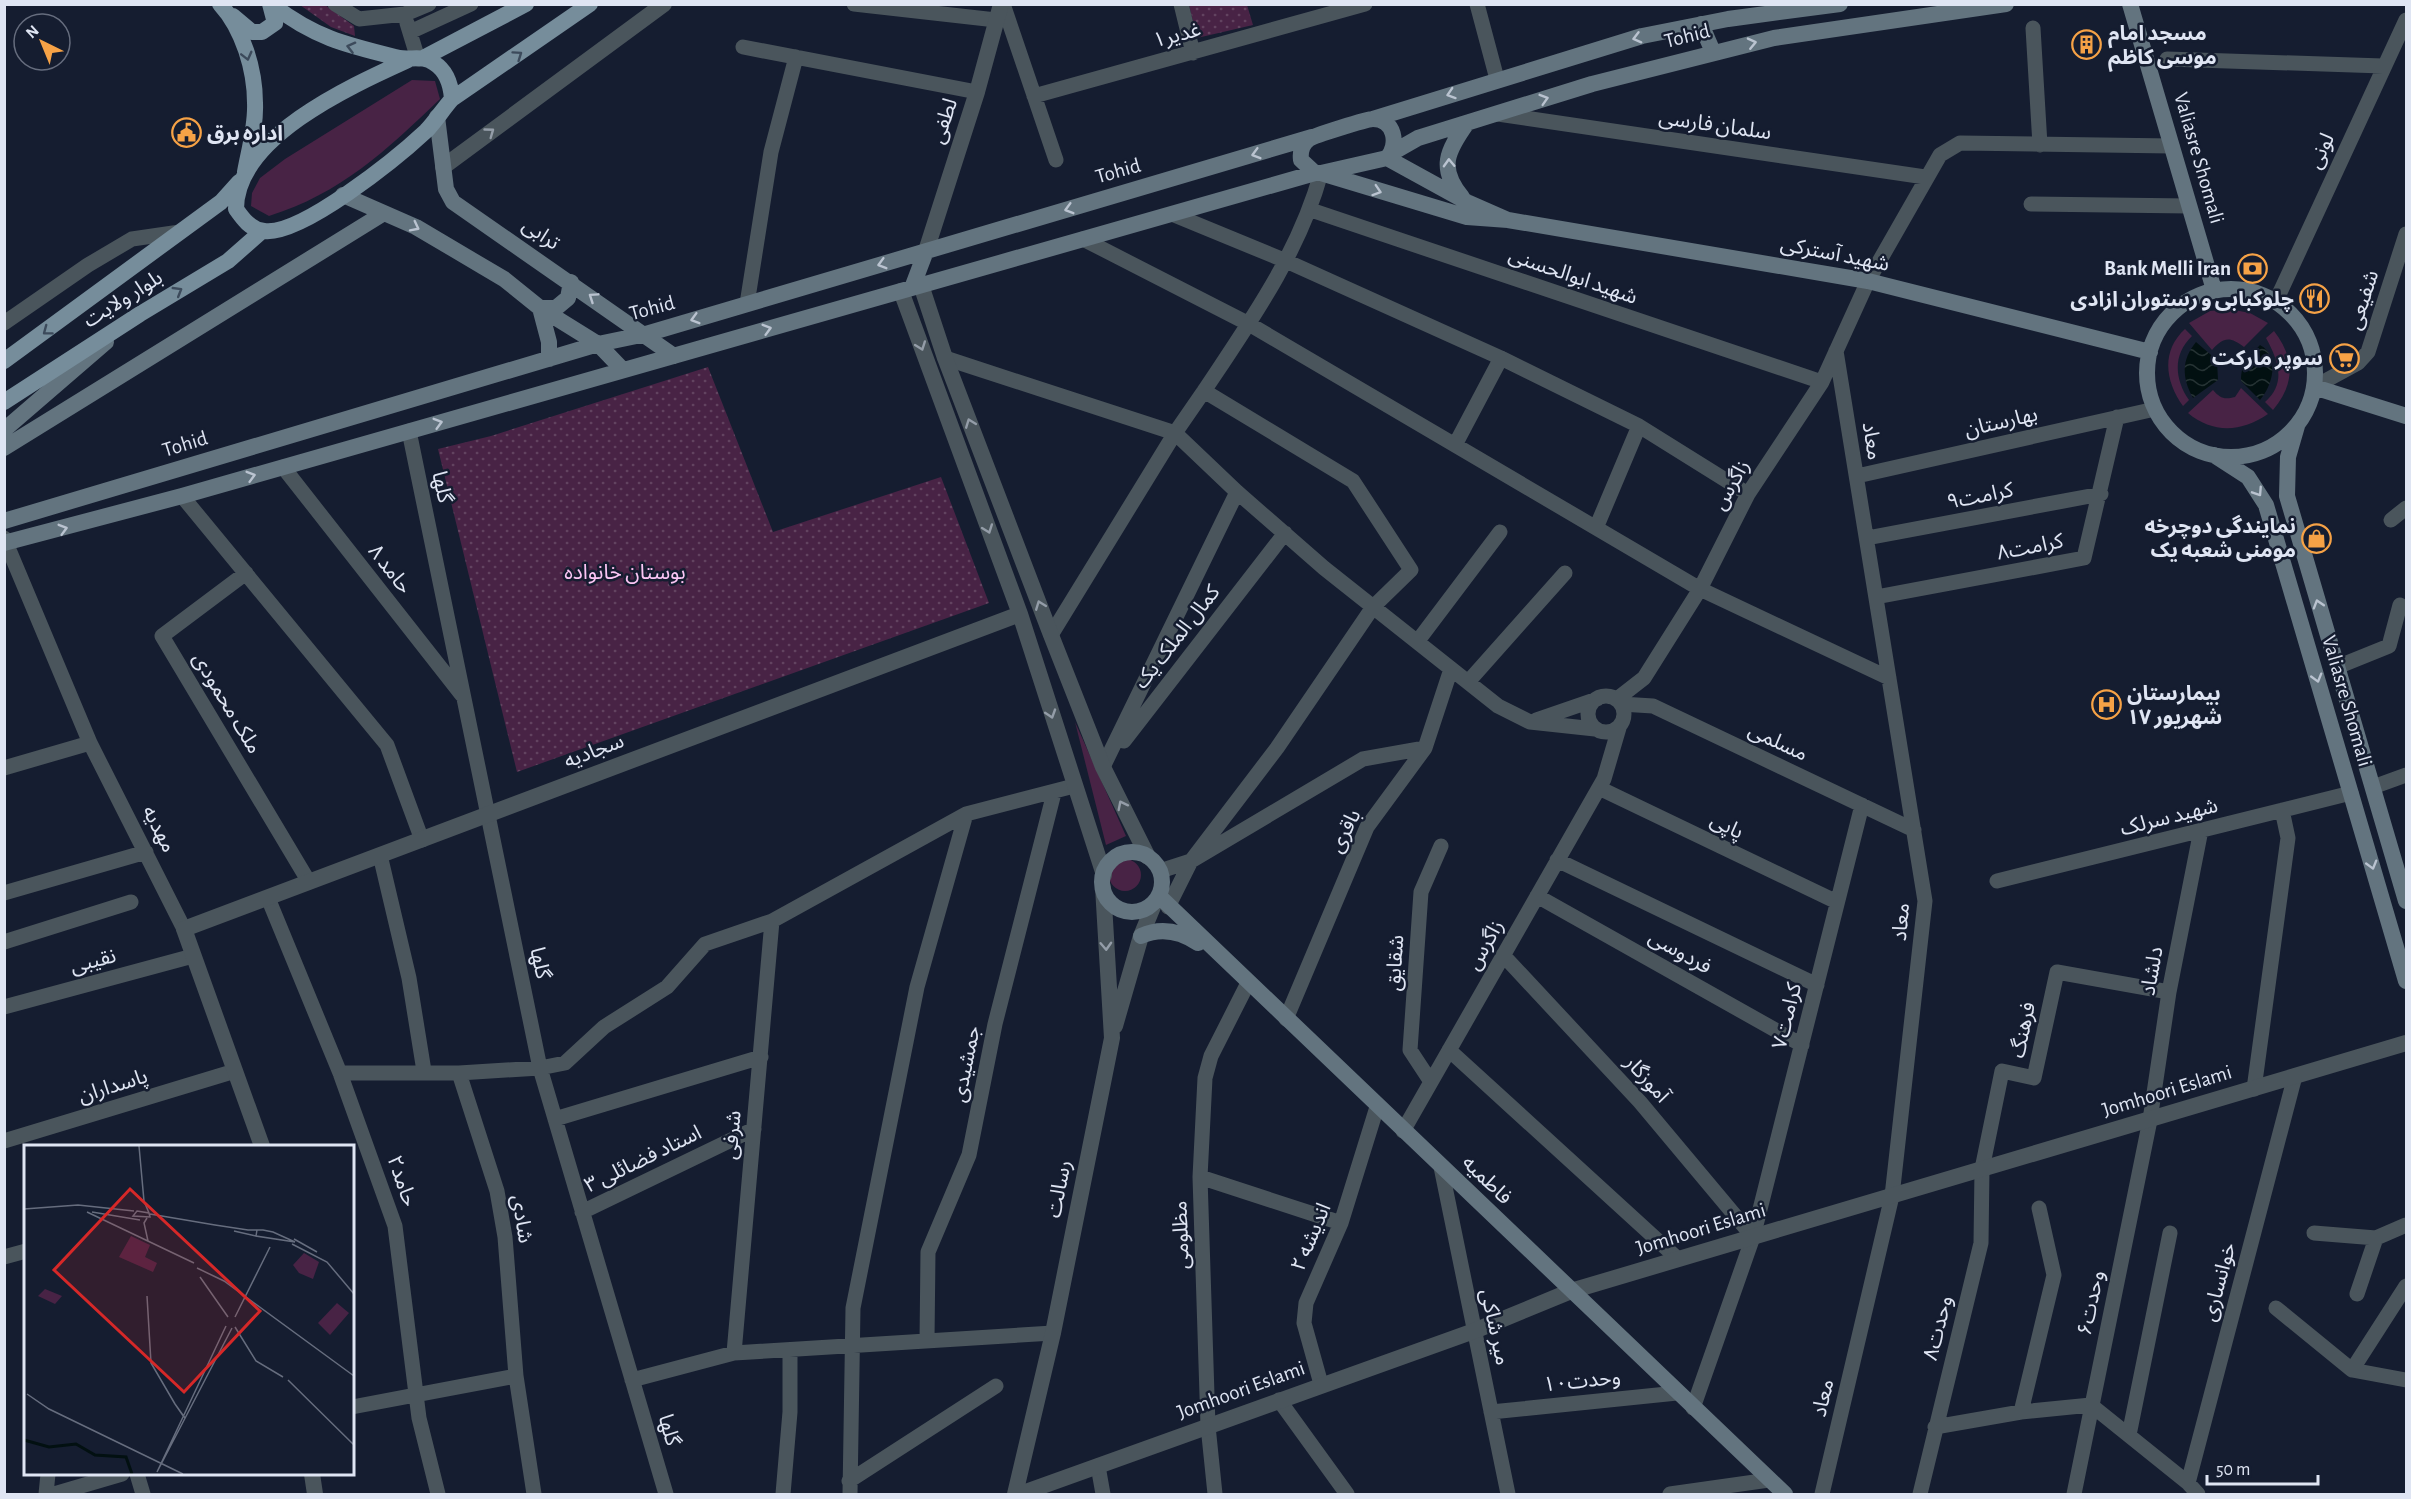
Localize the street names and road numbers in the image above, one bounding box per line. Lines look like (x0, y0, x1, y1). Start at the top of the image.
street label: غدیر۱ (1151, 19, 1203, 52)
street label: Tohid (1662, 20, 1712, 52)
street label: Valiasre Shomali (2170, 90, 2228, 226)
street label: لطفی (927, 96, 962, 147)
street label: سلمان فارسی (1657, 107, 1773, 144)
street label: لونی (2304, 130, 2339, 172)
street label: Tohid (1093, 155, 1143, 187)
street label: ترابی (518, 214, 564, 255)
street label: شهید آسترکی (1779, 232, 1892, 276)
street label: شهید ابوالحسنی (1506, 244, 1640, 309)
street label: بلوار ولایت (80, 267, 167, 332)
street label: شفیعی (2344, 268, 2383, 333)
street label: Tohid (627, 292, 677, 324)
street label: بهارستان (1962, 403, 2040, 442)
street label: معاد (1859, 421, 1885, 461)
street label: Tohid (160, 427, 210, 461)
street label: زاگرس (1708, 456, 1754, 514)
street label: گلها (427, 469, 457, 505)
street label: کرامت۹ (1945, 479, 2016, 514)
street label: کرامت۸ (1995, 530, 2066, 565)
street label: حامد ۸ (364, 540, 416, 598)
street label: کمال الملک یک (1130, 581, 1225, 693)
street label: Valiasre Shomali (2318, 633, 2376, 769)
street label: ملک محمودی (188, 649, 265, 758)
street label: مسلمی (1745, 719, 1811, 766)
street label: سجادیه (561, 730, 627, 772)
street label: شهید سرلک (2118, 795, 2220, 840)
street label: مهدیه (138, 802, 180, 856)
street label: باقری (1325, 806, 1366, 856)
street label: پاپی (1706, 809, 1747, 845)
street label: معاد (1889, 902, 1913, 942)
street label: زاگرس (1462, 916, 1508, 974)
street label: فردوسی (1645, 926, 1715, 979)
street label: شقایق (1383, 934, 1409, 992)
street label: نقیبی (68, 945, 118, 978)
street label: گلها (525, 945, 555, 981)
street label: دلشاد (2137, 945, 2167, 997)
street label: کرامت۷ (1769, 980, 1806, 1051)
street label: فرهنگ (2006, 1000, 2040, 1060)
street label: جمشیدی (948, 1024, 985, 1104)
street label: آموزگار (1619, 1050, 1675, 1108)
street label: Jomhoori Eslami (2100, 1061, 2234, 1121)
street label: پاسداران (76, 1065, 151, 1109)
street label: شرفی (719, 1110, 746, 1160)
street label: استاد فضائلی ۳ (581, 1122, 705, 1197)
street label: فاطمیه (1458, 1152, 1516, 1208)
street label: حامد۲ (383, 1153, 421, 1209)
street label: رسالت (1043, 1158, 1076, 1220)
street label: شادی (507, 1193, 536, 1245)
street label: Jomhoori Eslami (1634, 1199, 1768, 1259)
street label: مظلومی (1169, 1200, 1194, 1270)
street label: اندیشه ۲ (1287, 1200, 1335, 1274)
street label: خوانساری (2198, 1240, 2241, 1324)
street label: وحدت۶ (2074, 1269, 2109, 1338)
street label: میر شاکی (1476, 1287, 1513, 1367)
street label: وحدت۸ (1920, 1294, 1957, 1363)
street label: Jomhoori Eslami (1174, 1357, 1308, 1423)
street label: وحدت۱۰ (1542, 1366, 1622, 1397)
street label: معاد (1808, 1377, 1838, 1419)
street label: گلها (654, 1412, 685, 1449)

